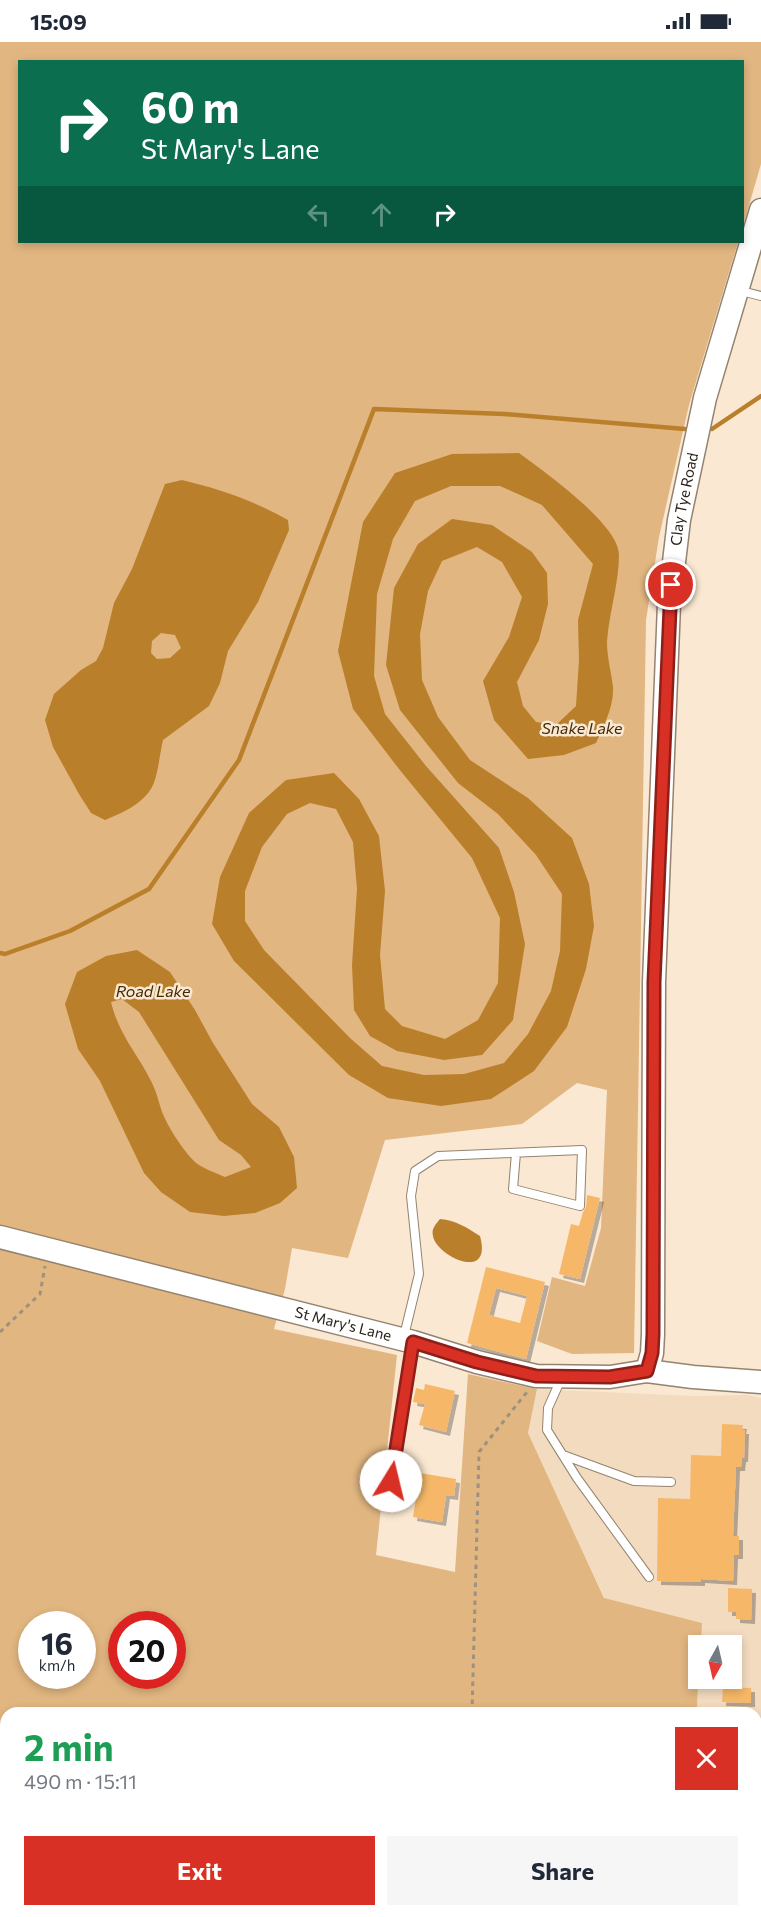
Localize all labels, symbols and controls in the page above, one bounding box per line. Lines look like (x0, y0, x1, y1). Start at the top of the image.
text: 15:09 (30, 8, 87, 35)
text: 60 m (141, 80, 240, 132)
icon: right (42, 84, 120, 162)
text: St Mary's Lane (141, 132, 319, 165)
icon: left (302, 198, 335, 231)
icon: ahead (365, 198, 398, 231)
icon: right (428, 198, 461, 231)
street label: Clay Tye Road (666, 451, 701, 547)
pin (645, 559, 696, 610)
icon: arrive (654, 568, 687, 601)
water label: Snake Lake (541, 718, 623, 737)
water label: Road Lake (116, 981, 191, 1000)
street label: St Mary's Lane (293, 1302, 394, 1344)
position arrow (359, 1449, 423, 1513)
speed limit sign: 20 (108, 1611, 186, 1689)
text: 16 (41, 1624, 73, 1661)
north arrow (688, 1635, 742, 1689)
map controls (688, 1635, 742, 1689)
text: km/h (39, 1656, 75, 1674)
text: 2 min (24, 1724, 114, 1768)
button: close (675, 1727, 738, 1790)
text: 490 m · 15:11 (24, 1769, 137, 1793)
button: Exit (24, 1836, 375, 1905)
button: Share (387, 1836, 738, 1905)

